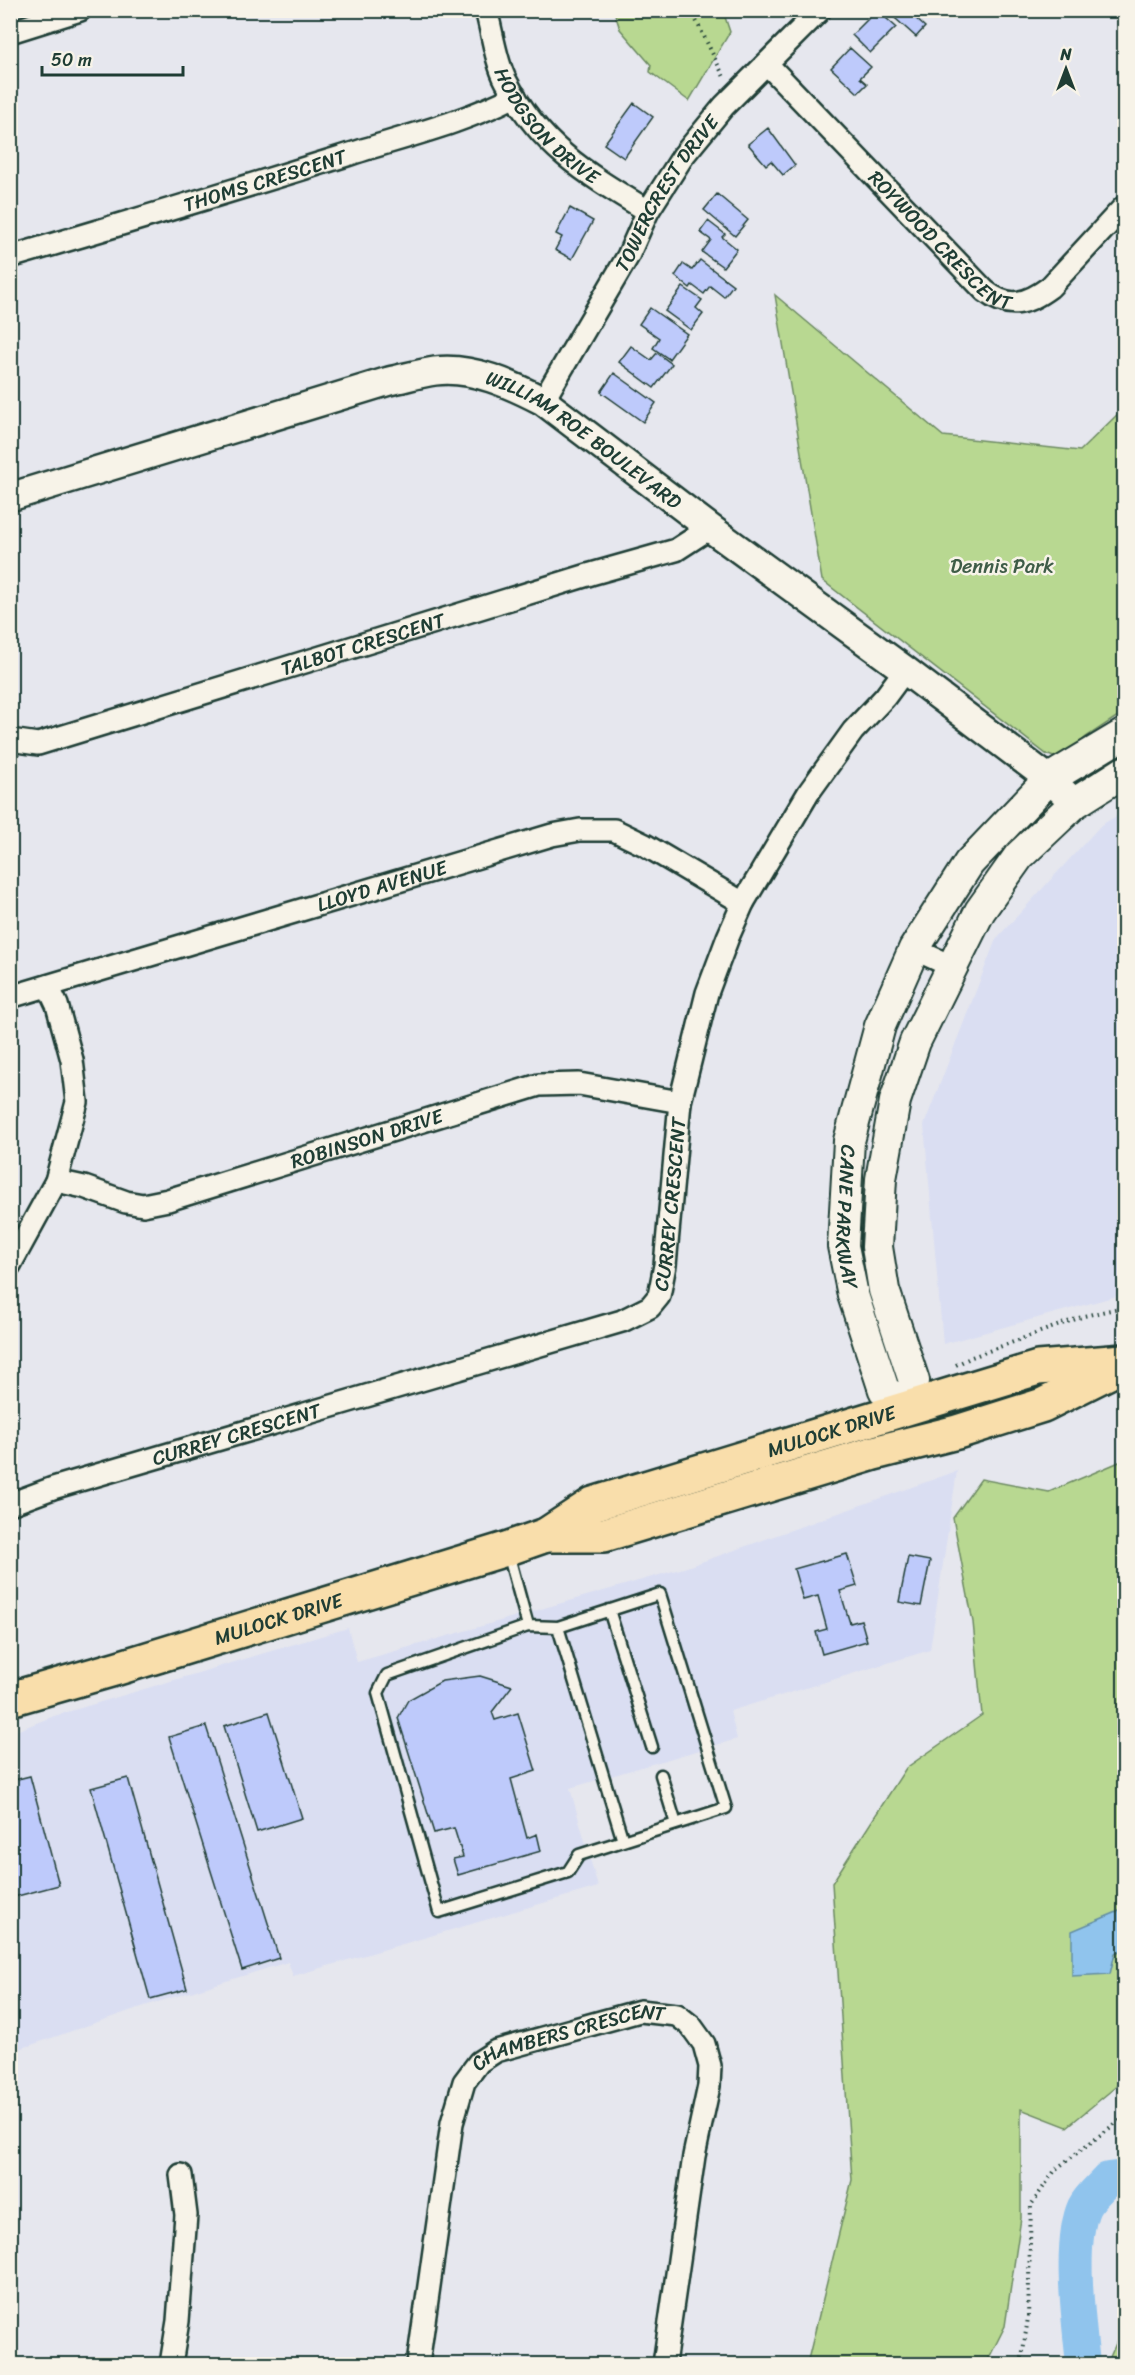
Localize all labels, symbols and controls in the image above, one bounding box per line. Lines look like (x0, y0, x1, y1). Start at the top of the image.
scale bar (42, 39, 183, 77)
north arrow (1036, 39, 1096, 99)
text: N (1059, 40, 1072, 69)
text: 50 m (51, 44, 92, 76)
street label: HODGSON DRIVE (484, 62, 609, 195)
street label: TOWERCREST DRIVE (605, 105, 729, 279)
street label: THOMS CRESCENT (179, 138, 353, 222)
street label: ROYWOOD CRESCENT (860, 161, 1017, 321)
street label: WILLIAM ROE BOULEVARD (481, 360, 690, 518)
park label: Dennis Park (950, 549, 1054, 584)
street label: TALBOT CRESCENT (276, 602, 451, 686)
street label: LLOYD AVENUE (312, 849, 453, 922)
street label: ROBINSON DRIVE (286, 1098, 449, 1179)
street label: CURREY CRESCENT (643, 1114, 696, 1294)
street label: CANE PARKWAY (825, 1144, 869, 1294)
street label: CURREY CRESCENT (148, 1392, 327, 1475)
street label: MULOCK DRIVE (763, 1394, 902, 1467)
street label: MULOCK DRIVE (210, 1582, 349, 1655)
street label: CHAMBERS CRESCENT (461, 1993, 668, 2078)

